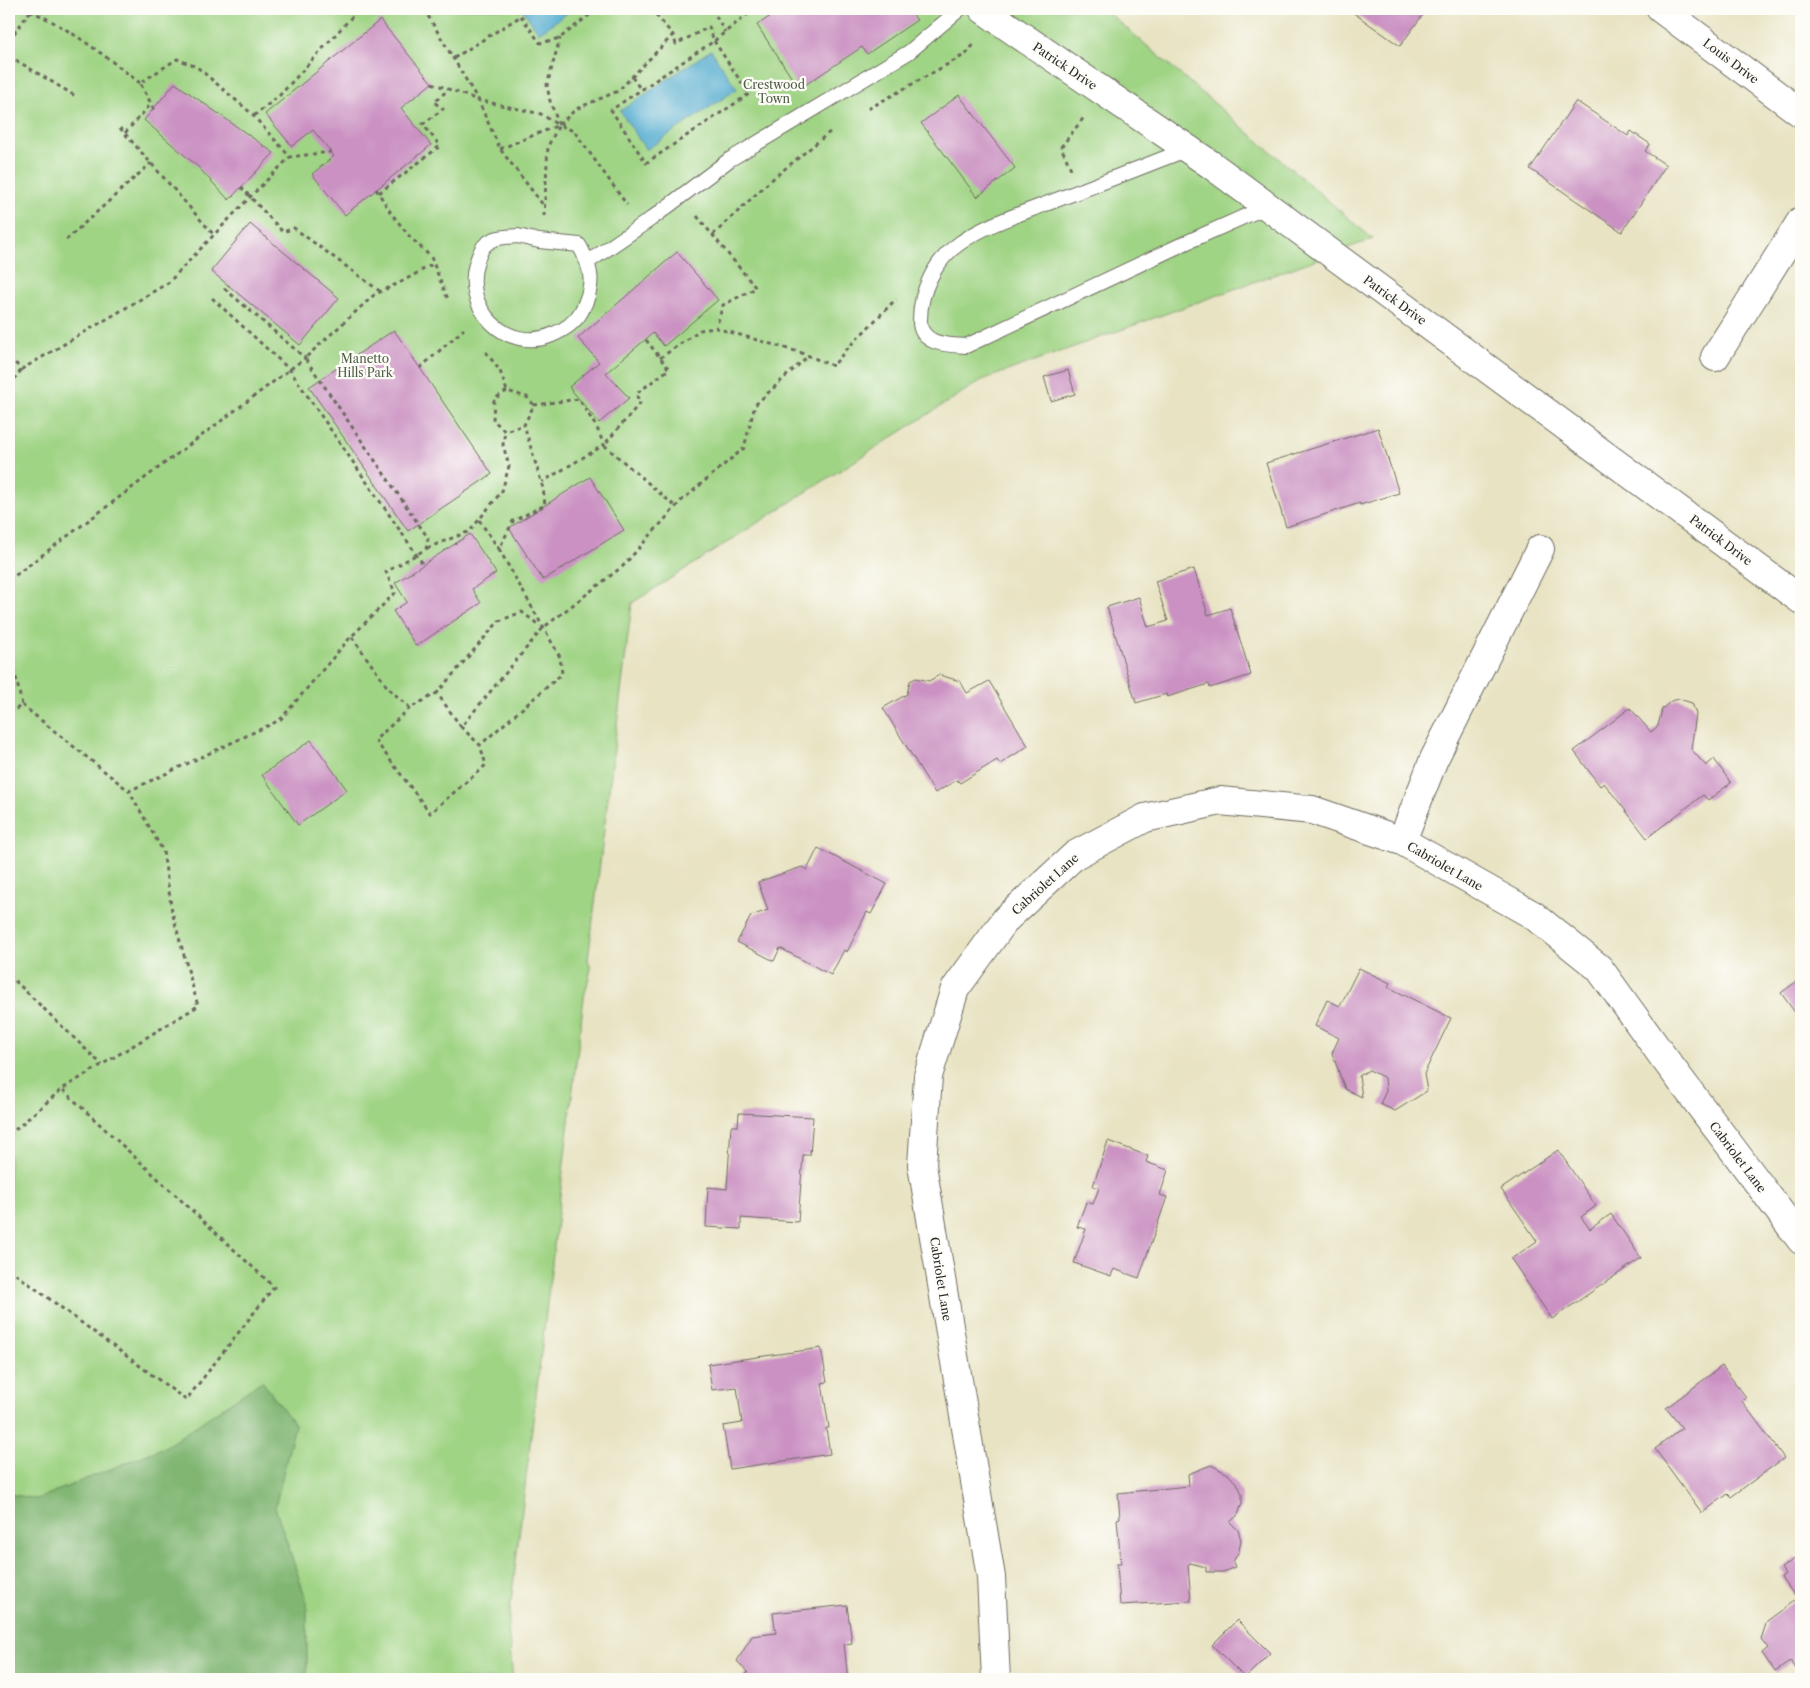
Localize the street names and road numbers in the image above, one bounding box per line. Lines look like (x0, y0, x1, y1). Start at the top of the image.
street label: Louis Drive (1700, 35, 1762, 87)
street label: Patrick Drive (1030, 39, 1100, 93)
street label: Patrick Drive (1360, 272, 1430, 328)
street label: Patrick Drive (1687, 512, 1755, 569)
street label: Cabriolet Lane (1404, 838, 1486, 894)
street label: Cabriolet Lane (1008, 850, 1082, 918)
street label: Cabriolet Lane (1706, 1119, 1770, 1196)
street label: Cabriolet Lane (927, 1236, 955, 1322)

